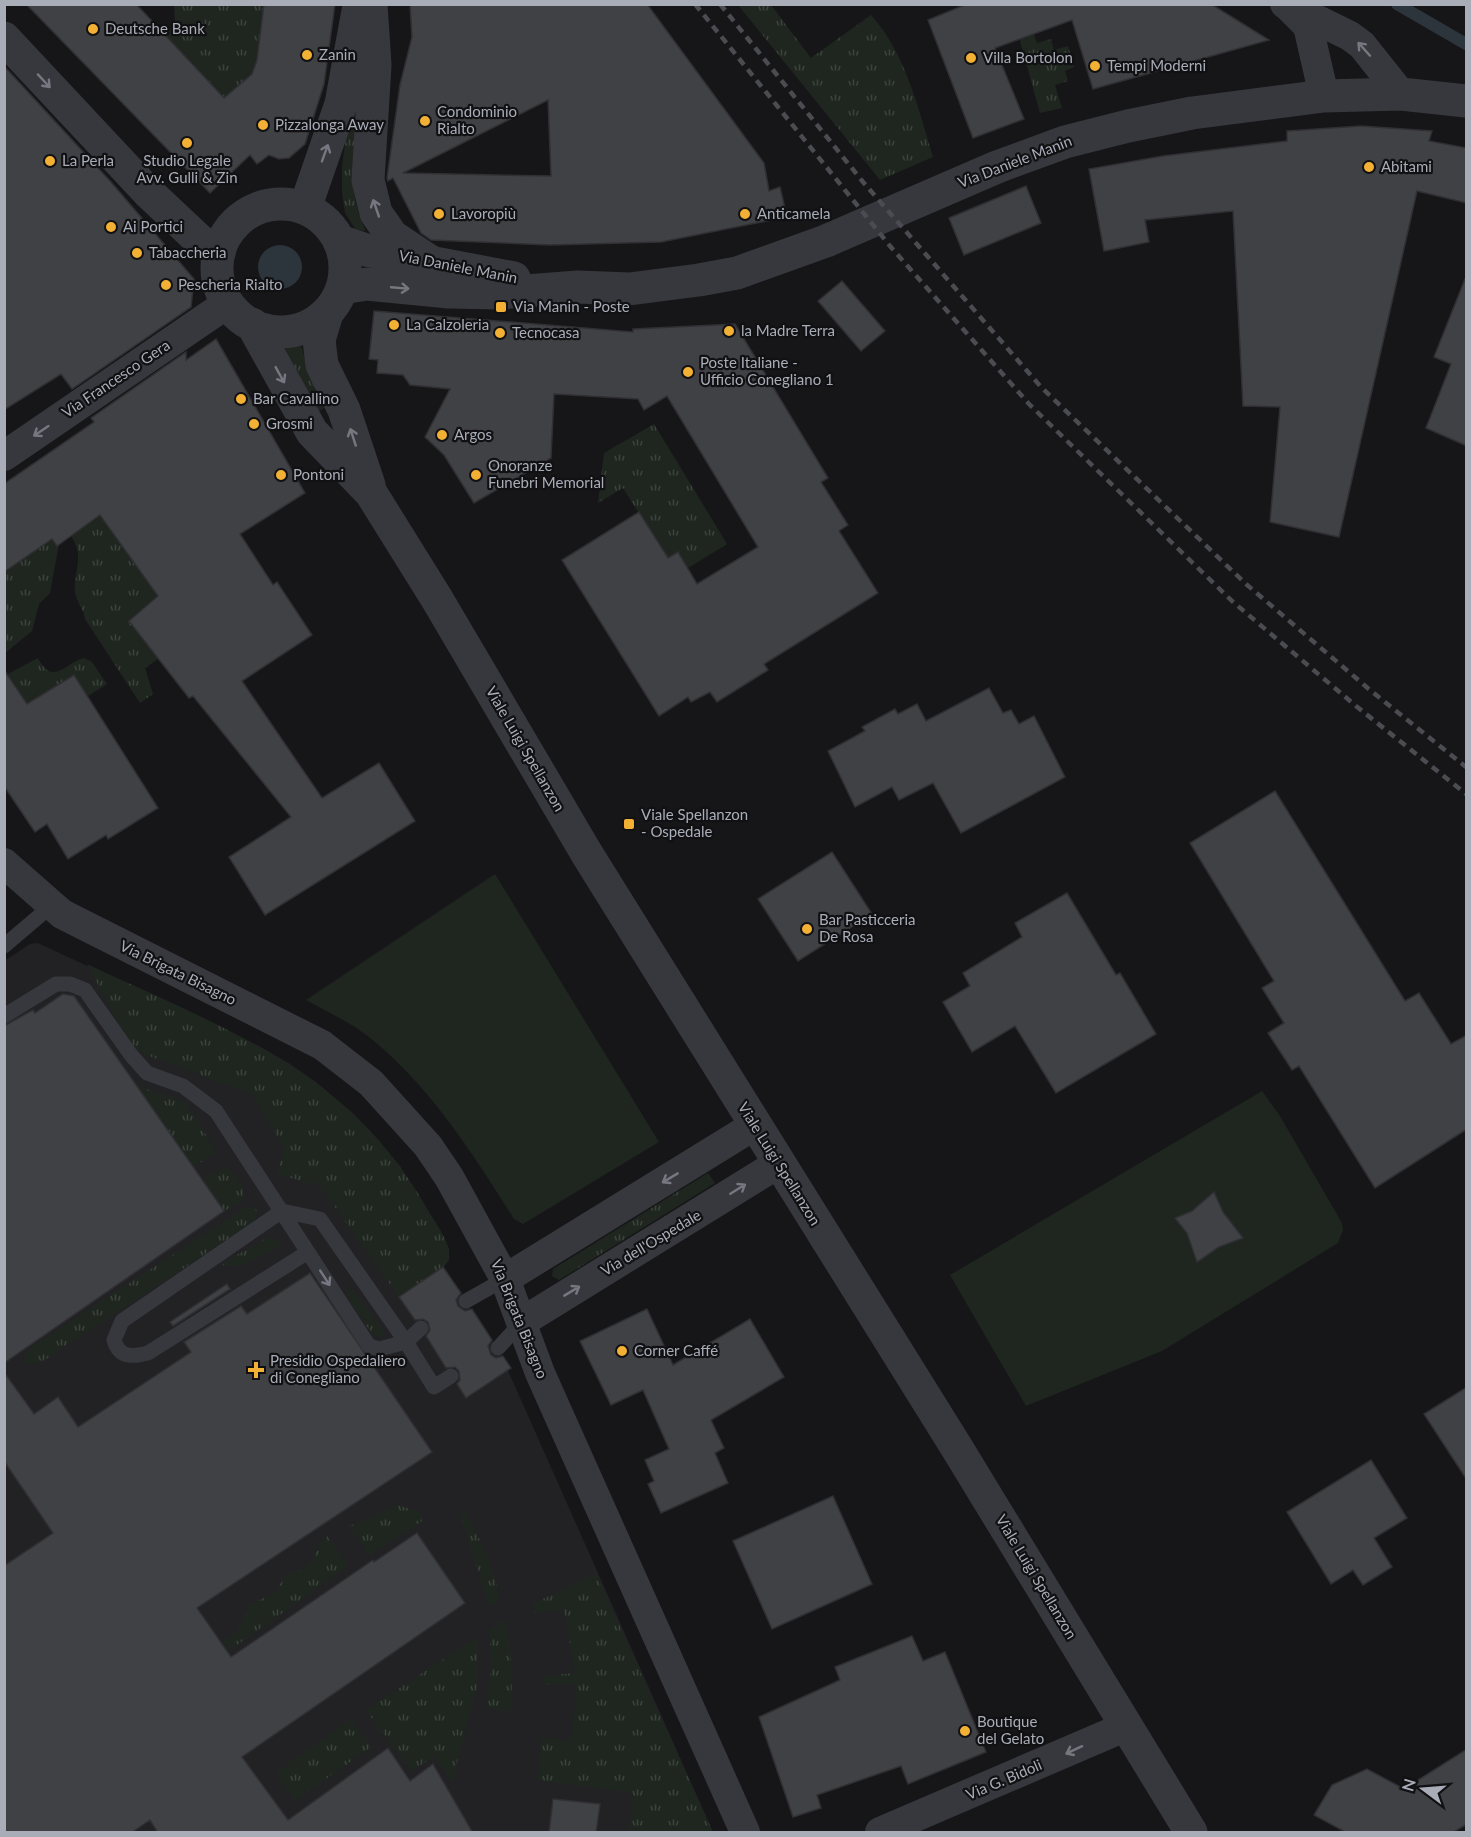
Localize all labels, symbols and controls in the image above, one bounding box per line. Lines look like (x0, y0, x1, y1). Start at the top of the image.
place label: Deutsche Bank (105, 19, 205, 37)
marker: Deutsche Bank (86, 22, 100, 36)
one-way arrow (1357, 41, 1371, 56)
place label: Zanin (319, 45, 356, 63)
marker: Zanin (300, 48, 314, 62)
place label: Villa Bortolon (983, 48, 1073, 66)
marker: Villa Bortolon (964, 51, 978, 65)
place label: Tempi Moderni (1107, 56, 1206, 74)
marker: Tempi Moderni (1088, 59, 1102, 73)
one-way arrow (37, 73, 51, 88)
place label: Condominio Rialto (437, 102, 517, 137)
marker: Condominio Rialto (418, 114, 432, 128)
place label: Pizzalonga Away (275, 115, 384, 133)
marker: Pizzalonga Away (256, 118, 270, 132)
street label: Via Daniele Manin (955, 131, 1074, 191)
marker: Studio Legale Avv. Gulli & Zin (180, 136, 194, 150)
one-way arrow (321, 144, 332, 163)
place label: La Perla (62, 151, 114, 169)
place label: Studio Legale Avv. Gulli & Zin (136, 151, 238, 186)
marker: La Perla (43, 154, 57, 168)
place label: Abitami (1381, 157, 1432, 175)
marker: Abitami (1362, 160, 1376, 174)
one-way arrow (370, 199, 381, 218)
place label: Lavoropiù (451, 204, 516, 222)
place label: Anticamela (757, 204, 831, 222)
marker: Lavoropiù (432, 207, 446, 221)
marker: Anticamela (738, 207, 752, 221)
place label: Ai Portici (123, 217, 183, 235)
marker: Ai Portici (104, 220, 118, 234)
place label: Tabaccheria (149, 243, 226, 261)
marker: Tabaccheria (130, 246, 144, 260)
street label: Via Daniele Manin (397, 246, 519, 286)
place label: Pescheria Rialto (178, 275, 283, 293)
marker: Pescheria Rialto (159, 278, 173, 292)
one-way arrow (389, 283, 409, 294)
place label: Via Manin - Poste (513, 297, 630, 315)
marker: Via Manin - Poste (494, 300, 508, 314)
place label: La Calzoleria (406, 315, 489, 333)
marker: La Calzoleria (387, 318, 401, 332)
place label: la Madre Terra (741, 321, 835, 339)
place label: Tecnocasa (512, 323, 580, 341)
marker: la Madre Terra (722, 324, 736, 338)
marker: Tecnocasa (493, 326, 507, 340)
street label: Via Francesco Gera (58, 335, 173, 421)
place label: Poste Italiane - Ufficio Conegliano 1 (700, 353, 834, 388)
marker: Poste Italiane - Ufficio Conegliano 1 (681, 365, 695, 379)
one-way arrow (274, 366, 286, 383)
place label: Bar Cavallino (253, 389, 339, 407)
marker: Bar Cavallino (234, 392, 248, 406)
place label: Grosmi (266, 414, 313, 432)
marker: Grosmi (247, 417, 261, 431)
one-way arrow (33, 425, 49, 437)
place label: Argos (454, 425, 492, 443)
one-way arrow (346, 428, 357, 447)
marker: Argos (435, 428, 449, 442)
place label: Onoranze Funebri Memorial (488, 456, 604, 491)
place label: Pontoni (293, 465, 344, 483)
marker: Pontoni (274, 468, 288, 482)
marker: Onoranze Funebri Memorial (469, 468, 483, 482)
street label: Viale Luigi Spellanzon (483, 683, 569, 814)
place label: Viale Spellanzon - Ospedale (641, 805, 748, 840)
marker: Viale Spellanzon - Ospedale (622, 817, 636, 831)
place label: Bar Pasticceria De Rosa (819, 910, 915, 945)
marker: Bar Pasticceria De Rosa (800, 922, 814, 936)
street label: Via Brigata Bisagno (117, 936, 240, 1008)
street label: Viale Luigi Spellanzon (735, 1099, 825, 1228)
one-way arrow (662, 1173, 679, 1185)
one-way arrow (729, 1183, 746, 1195)
street label: Via dell'Ospedale (597, 1205, 704, 1279)
street label: Via Brigata Bisagno (488, 1256, 552, 1381)
one-way arrow (319, 1269, 331, 1286)
one-way arrow (563, 1285, 580, 1297)
place label: Corner Caffé (634, 1341, 718, 1359)
marker: Corner Caffé (615, 1344, 629, 1358)
place label: Presidio Ospedaliero di Conegliano (270, 1351, 406, 1386)
marker: Presidio Ospedaliero di Conegliano (247, 1361, 265, 1379)
street label: Viale Luigi Spellanzon (993, 1511, 1081, 1642)
place label: Boutique del Gelato (977, 1712, 1044, 1747)
marker: Boutique del Gelato (958, 1724, 972, 1738)
one-way arrow (1065, 1745, 1083, 1757)
street label: Via G. Bidoli (963, 1755, 1044, 1803)
north arrow (1393, 1759, 1453, 1819)
text: N (1397, 1776, 1419, 1793)

